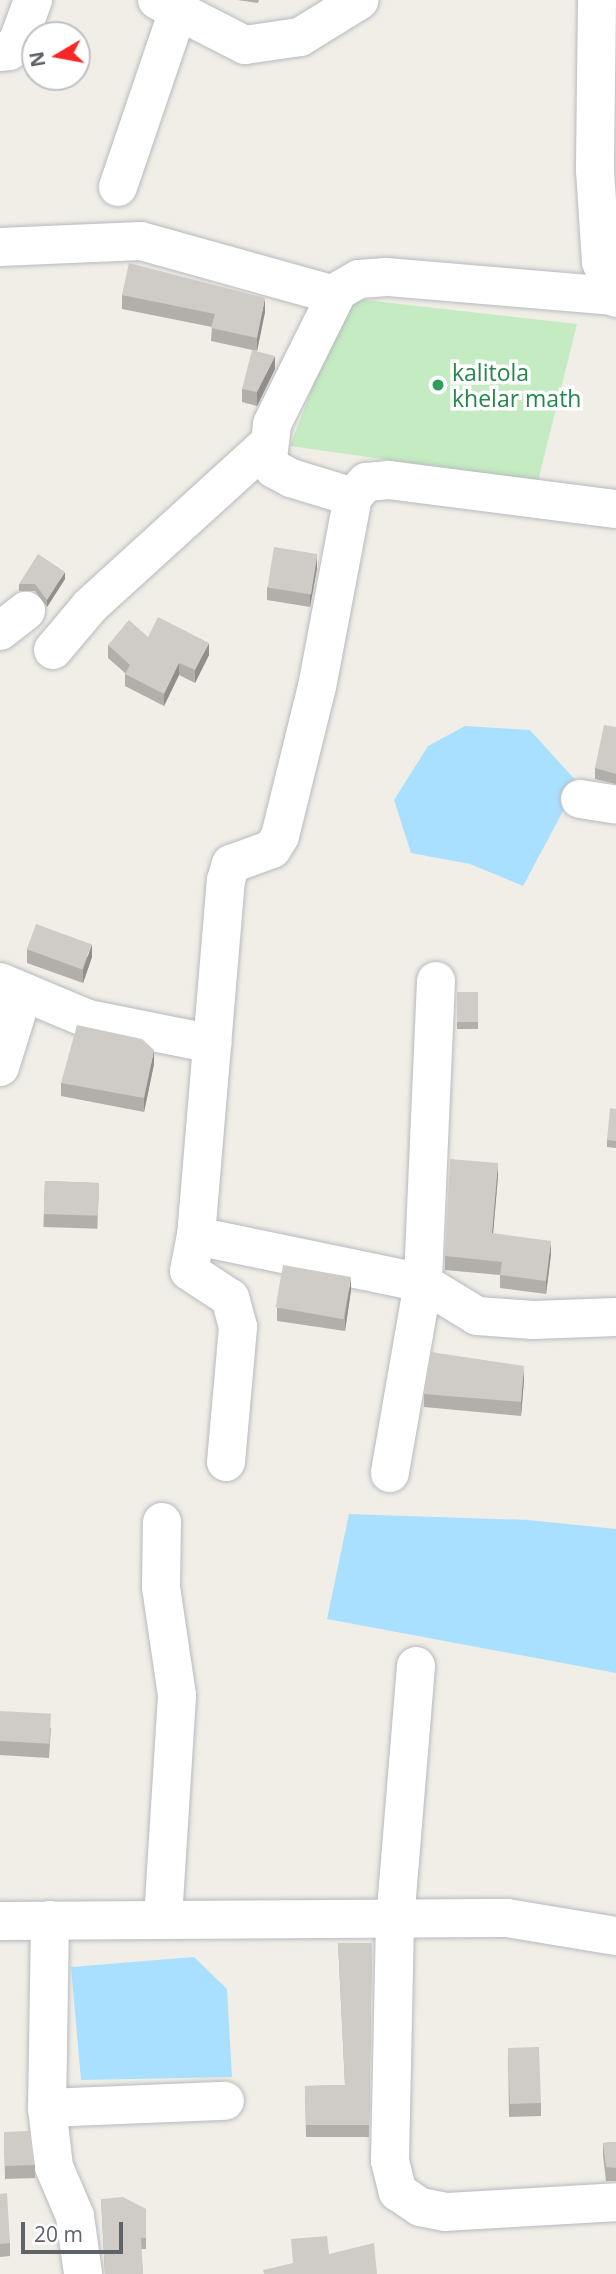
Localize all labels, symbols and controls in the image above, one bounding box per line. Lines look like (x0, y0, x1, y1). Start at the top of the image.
north arrow (21, 21, 91, 91)
text: N (23, 49, 51, 69)
place label: kalitola khelar math (452, 358, 581, 412)
marker: kalitola khelar math (430, 377, 446, 393)
scale bar (24, 2208, 126, 2252)
text: 20 m (34, 2220, 83, 2248)

